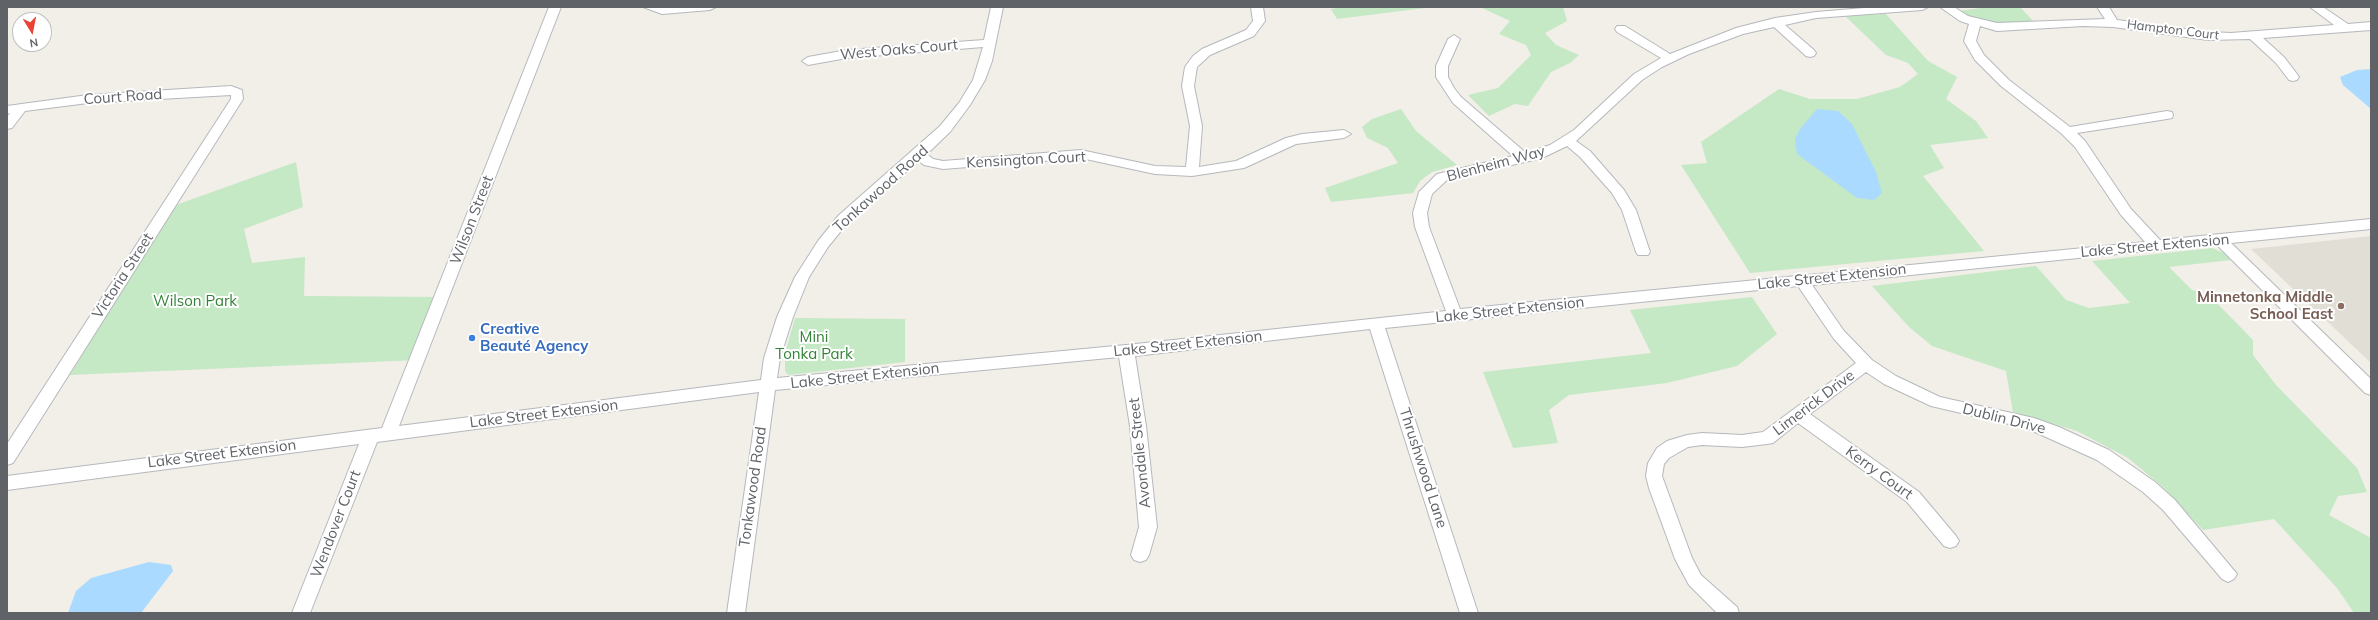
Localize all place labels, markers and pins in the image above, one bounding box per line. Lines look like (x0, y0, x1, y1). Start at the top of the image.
place label: Minnetonka Middle School East (2197, 288, 2333, 323)
marker: Minnetonka Middle School East (2336, 301, 2346, 311)
place label: Creative Beauté Agency (480, 320, 588, 355)
marker: Creative Beauté Agency (467, 333, 477, 343)

